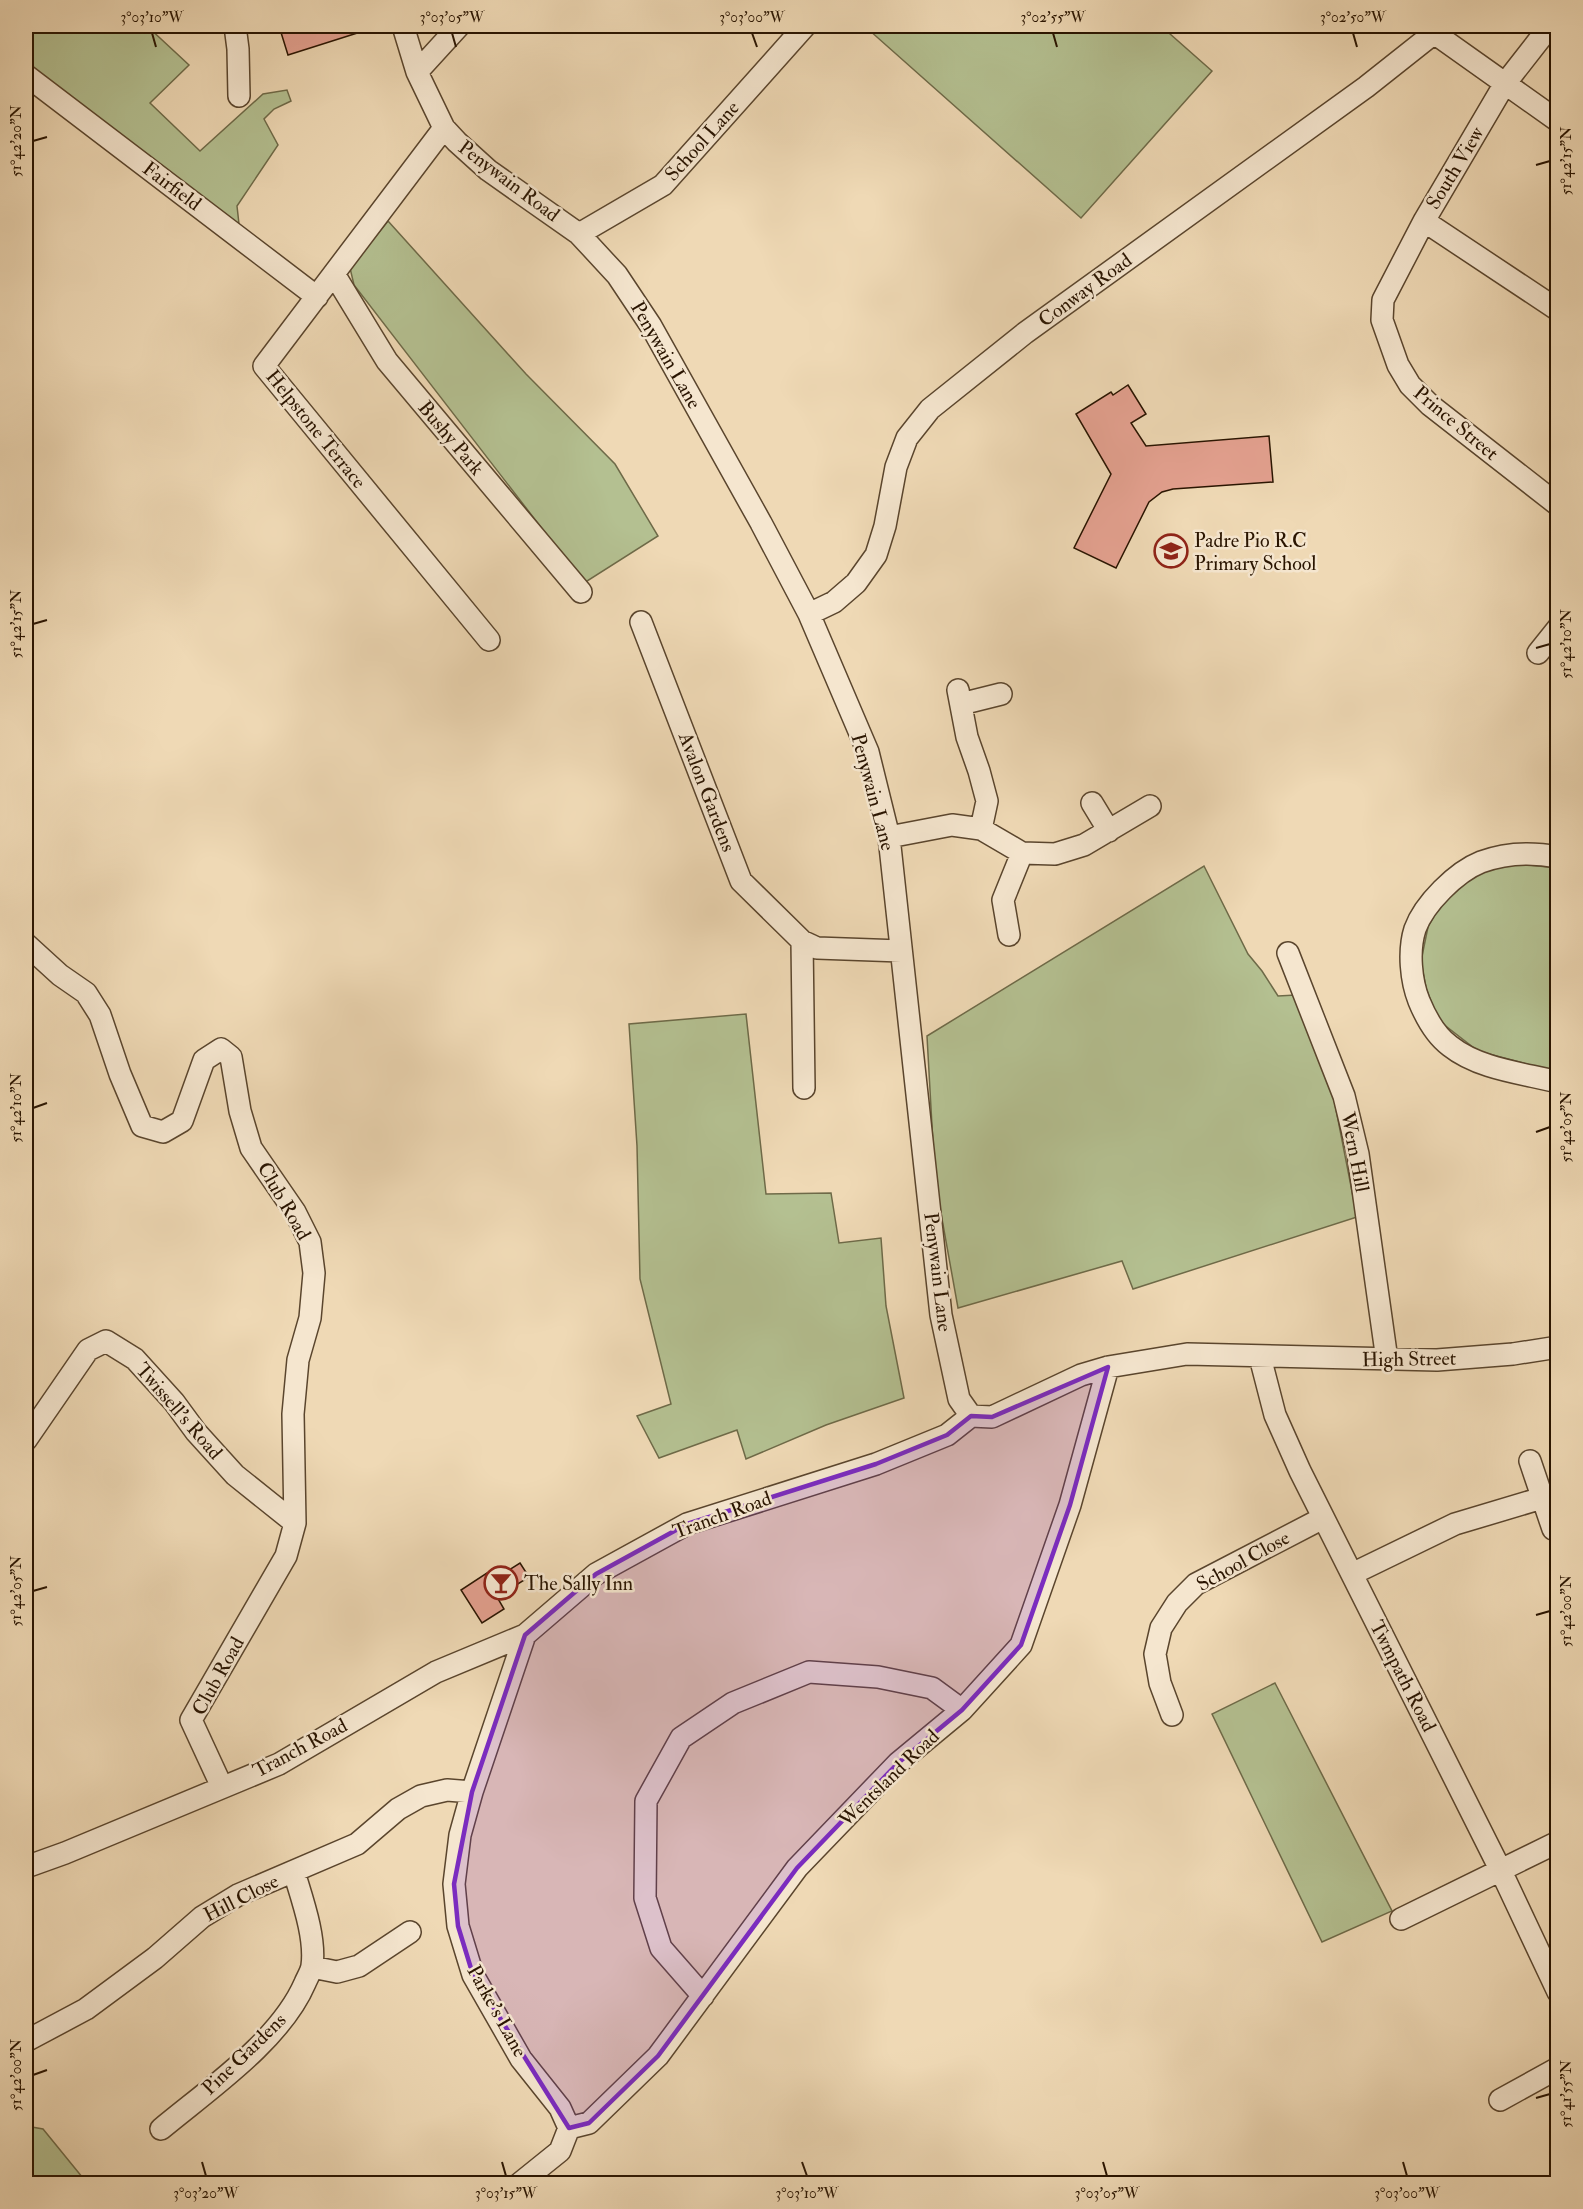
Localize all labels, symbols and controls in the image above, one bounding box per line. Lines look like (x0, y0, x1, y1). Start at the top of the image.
text: 3°03'10"W (120, 8, 184, 27)
text: 3°03'05"W (420, 8, 485, 27)
text: 3°03'00"W (719, 8, 786, 27)
text: 3°02'55"W (1020, 8, 1086, 27)
text: 3°02'50"W (1320, 8, 1387, 27)
street label: School Lane (659, 96, 745, 186)
text: 51°42'20"N (7, 104, 26, 177)
street label: South View (1421, 121, 1490, 214)
text: 51°42'15"N (1557, 126, 1576, 195)
street label: Penywain Road (453, 135, 565, 227)
street label: Fairfield (138, 156, 206, 216)
street label: Conway Road (1033, 248, 1137, 332)
street label: Penywain Lane (625, 297, 707, 413)
street label: Helpstone Terrace (260, 364, 372, 494)
street label: Prince Street (1408, 380, 1504, 466)
street label: Bushy Park (413, 396, 490, 481)
place label: Padre Pio R.C Primary School (1194, 528, 1316, 576)
school or university icon: Padre Pio R.C Primary School (1153, 533, 1189, 569)
text: 51°42'15"N (7, 589, 26, 658)
text: 51°42'10"N (1557, 609, 1576, 679)
street label: Avalon Gardens (672, 728, 741, 855)
street label: Penywain Lane (845, 731, 901, 853)
text: 51°42'10"N (7, 1073, 26, 1143)
text: 51°42'05"N (1557, 1091, 1576, 1163)
street label: Wern Hill (1335, 1109, 1375, 1194)
street label: Club Road (252, 1158, 316, 1245)
street label: Penywain Lane (918, 1211, 958, 1333)
street label: High Street (1362, 1346, 1457, 1372)
street label: Twissell's Road (130, 1357, 228, 1465)
street label: Tranch Road (669, 1486, 775, 1544)
street label: School Close (1192, 1525, 1294, 1597)
text: 51°42'05"N (7, 1555, 26, 1627)
bar icon: The Sally Inn (483, 1565, 519, 1601)
place label: The Sally Inn (524, 1571, 633, 1596)
text: 51°42'00"N (1557, 1574, 1576, 1647)
street label: Twmpath Road (1363, 1616, 1442, 1736)
street label: Club Road (186, 1632, 250, 1720)
street label: Tranch Road (249, 1713, 352, 1783)
street label: Wentsland Road (833, 1724, 944, 1833)
street label: Hill Close (199, 1869, 283, 1927)
street label: Parke's Lane (461, 1960, 533, 2062)
street label: Pine Gardens (197, 2008, 291, 2100)
text: 51°42'00"N (7, 2038, 26, 2111)
text: 51°41'55"N (1557, 2060, 1576, 2128)
text: 3°03'20"W (173, 2184, 239, 2203)
text: 3°03'15"W (475, 2184, 538, 2203)
text: 3°03'10"W (775, 2184, 839, 2203)
text: 3°03'05"W (1075, 2184, 1140, 2203)
text: 3°03'00"W (1374, 2184, 1441, 2203)

